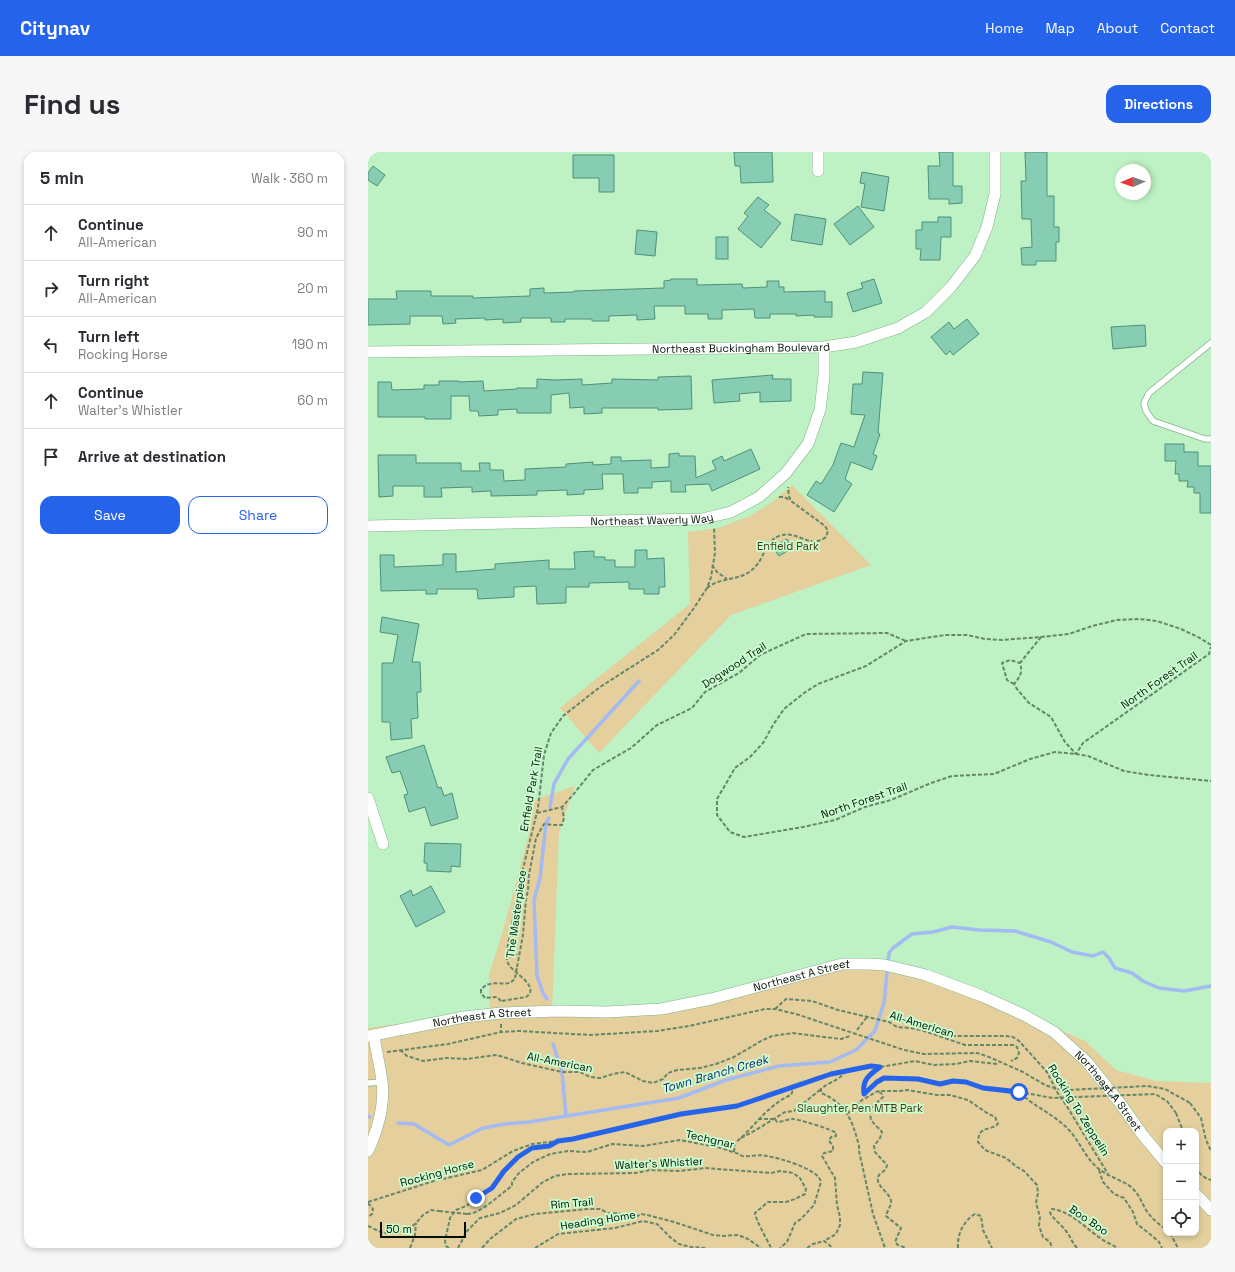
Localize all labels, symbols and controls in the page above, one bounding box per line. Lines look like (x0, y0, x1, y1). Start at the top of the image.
text: Citynav (20, 16, 90, 41)
text: Home (985, 19, 1023, 37)
text: Map (1045, 19, 1075, 37)
text: About (1097, 19, 1138, 37)
text: Contact (1160, 19, 1215, 37)
button: Directions (1106, 85, 1211, 123)
text: Find us (24, 86, 121, 122)
north arrow (1115, 164, 1151, 200)
text: 5 min (40, 167, 84, 189)
text: Walk · 360 m (251, 170, 328, 187)
text: Continue (78, 215, 144, 234)
icon: ahead (40, 222, 62, 244)
text: 90 m (297, 224, 328, 241)
text: All-American (78, 234, 157, 251)
text: Turn right (78, 271, 149, 290)
icon: right (40, 278, 62, 300)
text: 20 m (297, 280, 328, 297)
text: All-American (78, 290, 157, 307)
text: Turn left (78, 327, 140, 346)
icon: left (40, 334, 62, 356)
text: 190 m (292, 336, 328, 353)
street label: Northeast Buckingham Boulevard (652, 339, 831, 356)
text: Rocking Horse (78, 346, 168, 363)
text: Continue (78, 383, 144, 402)
icon: ahead (40, 390, 62, 412)
text: 60 m (297, 392, 328, 409)
text: Walter's Whistler (78, 402, 183, 419)
icon: arrive (40, 446, 62, 468)
text: Arrive at destination (78, 447, 226, 466)
button: Save (40, 496, 180, 534)
button: Share (188, 496, 328, 534)
street label: Northeast Waverly Way (590, 510, 715, 528)
park label: Enfield Park (757, 539, 819, 553)
street label: Dogwood Trail (699, 639, 769, 691)
street label: North Forest Trail (1118, 648, 1200, 712)
street label: Enfield Park Trail (517, 745, 545, 833)
street label: North Forest Trail (819, 779, 909, 821)
street label: The Masterpiece (503, 869, 529, 959)
street label: Northeast A Street (752, 956, 850, 994)
street label: Northeast A Street (432, 1005, 532, 1030)
street label: All-American (888, 1008, 956, 1040)
street label: Northeast A Street (1072, 1048, 1145, 1134)
street label: All-American (526, 1049, 594, 1075)
water label: Town Branch Creek (660, 1051, 772, 1097)
street label: Rocking To Zeppelin (1045, 1061, 1113, 1159)
route start (1010, 1083, 1028, 1101)
park label: Slaughter Pen MTB Park (797, 1101, 923, 1115)
street label: Techgnar (684, 1127, 736, 1151)
map controls (1163, 1128, 1199, 1236)
button: + (1163, 1128, 1199, 1164)
street label: Walter's Whistler (614, 1154, 704, 1172)
street label: Rocking Horse (399, 1156, 475, 1190)
button: − (1163, 1164, 1199, 1200)
route end (467, 1189, 485, 1207)
street label: Rim Trail (550, 1194, 594, 1212)
button: locate (1163, 1200, 1199, 1236)
street label: Boo Boo (1067, 1202, 1112, 1238)
street label: Heading Home (559, 1207, 637, 1233)
scale bar (380, 1220, 466, 1239)
text: 50 m (386, 1222, 412, 1236)

